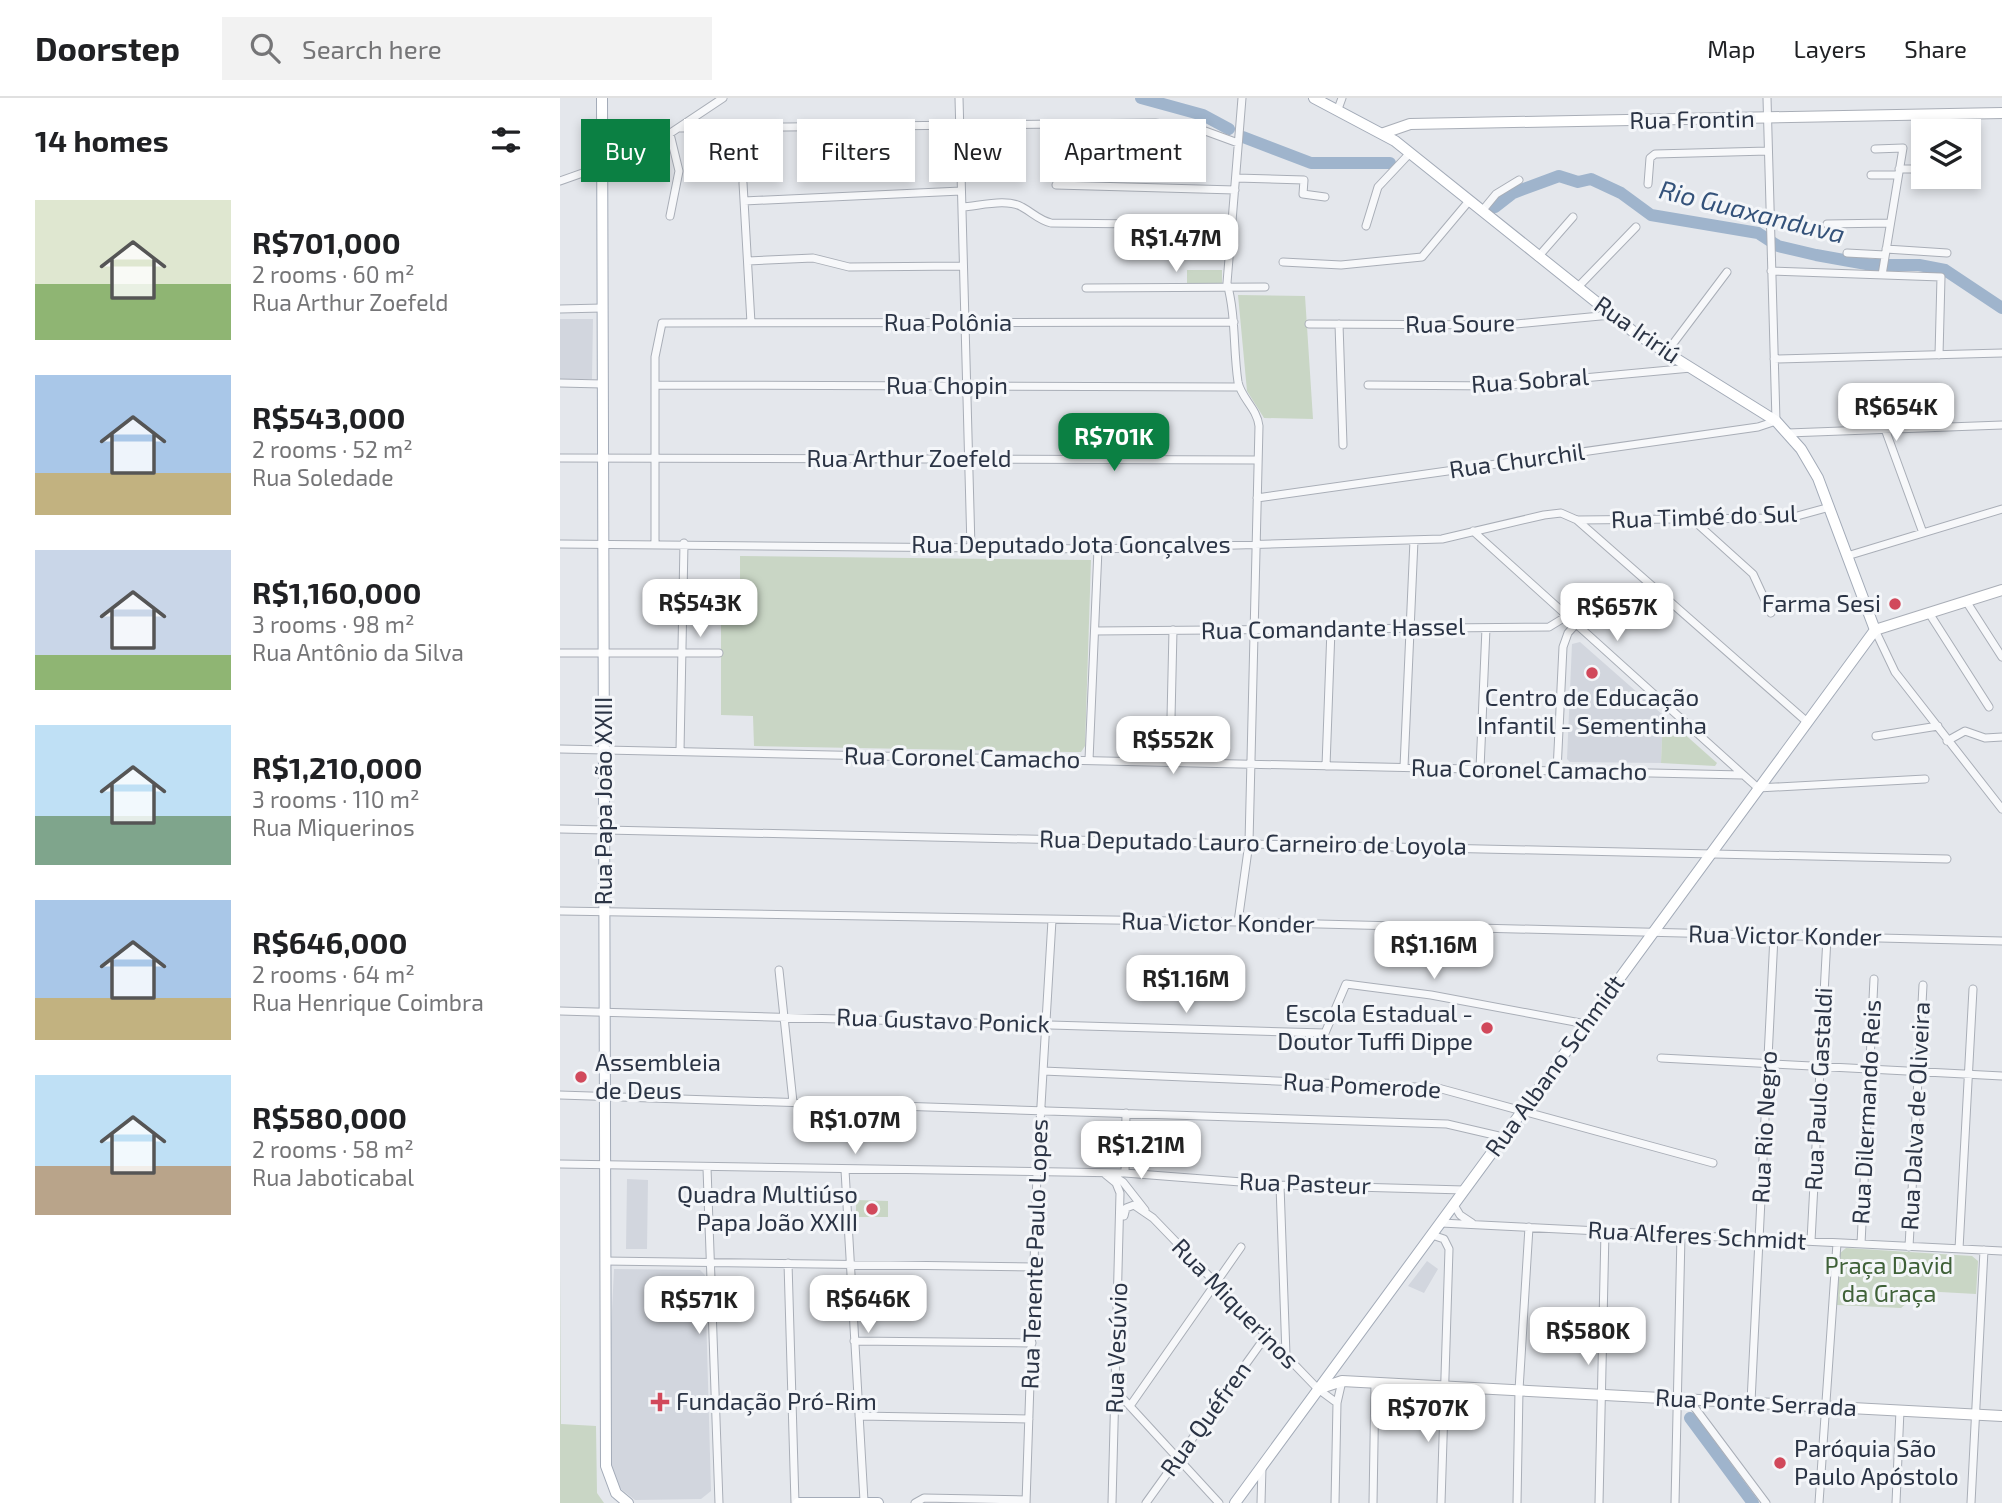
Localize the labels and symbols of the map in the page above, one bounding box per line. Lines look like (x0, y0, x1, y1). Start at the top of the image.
street label: Rua Frontin (1629, 103, 1755, 134)
water label: Rio Guaxanduva (1656, 172, 1849, 249)
pin: R$1.47M (1111, 214, 1241, 274)
street label: Rua Iririú (1589, 289, 1686, 369)
street label: Rua Polônia (884, 307, 1012, 336)
street label: Rua Soure (1405, 307, 1515, 338)
street label: Rua Sobral (1470, 361, 1590, 398)
street label: Rua Chopin (886, 370, 1008, 399)
pin: R$654K (1839, 384, 1953, 443)
pin: R$701K (1057, 414, 1171, 473)
street label: Rua Churchil (1447, 436, 1586, 483)
street label: Rua Arthur Zoefeld (806, 443, 1012, 472)
street label: Rua Timbé do Sul (1610, 498, 1798, 533)
street label: Rua Deputado Jota Gonçalves (911, 529, 1231, 559)
pin: R$543K (643, 580, 757, 639)
pin: R$657K (1560, 584, 1674, 643)
place label: Farma Sesi (1762, 588, 1881, 617)
marker: Farma Sesi (1887, 596, 1903, 612)
street label: Rua Comandante Hassel (1201, 611, 1465, 644)
marker: Centro de Educação Infantil - Sementinha (1584, 665, 1600, 681)
place label: Centro de Educação Infantil - Sementinha (1477, 682, 1707, 739)
street label: Rua Papa João XXIII (588, 697, 617, 905)
pin: R$552K (1116, 716, 1230, 776)
street label: Rua Coronel Camacho (844, 740, 1080, 773)
street label: Rua Coronel Camacho (1411, 752, 1647, 785)
street label: Rua Deputado Lauro Carneiro de Loyola (1039, 823, 1467, 860)
street label: Rua Victor Konder (1121, 905, 1316, 938)
street label: Rua Victor Konder (1688, 918, 1883, 951)
pin: R$1.16M (1369, 922, 1499, 981)
pin: R$1.16M (1121, 956, 1251, 1015)
street label: Rua Albano Schmidt (1478, 969, 1629, 1162)
street label: Rua Paulo Gastaldi (1798, 986, 1837, 1191)
place label: Escola Estadual - Doutor Tuffi Dippe (1277, 998, 1473, 1055)
street label: Rua Dilermando Reis (1845, 999, 1886, 1225)
street label: Rua Gustavo Ponick (836, 1001, 1050, 1038)
street label: Rua Dalva de Oliveira (1894, 1001, 1935, 1231)
marker: Escola Estadual - Doutor Tuffi Dippe (1479, 1020, 1495, 1036)
place label: Assembleia de Deus (595, 1047, 721, 1104)
street label: Rua Rio Negro (1745, 1050, 1782, 1204)
street label: Rua Pomerode (1282, 1066, 1442, 1103)
marker: Assembleia de Deus (573, 1069, 589, 1085)
pin: R$1.07M (790, 1096, 920, 1156)
street label: Rua Tenente Paulo Lopes (1014, 1118, 1053, 1390)
pin: R$1.21M (1076, 1122, 1206, 1181)
street label: Rua Pasteur (1239, 1166, 1372, 1199)
place label: Quadra Multiúso Papa João XXIII (677, 1179, 858, 1236)
marker: Quadra Multiúso Papa João XXIII (864, 1201, 880, 1217)
street label: Rua Alferes Schmidt (1587, 1214, 1807, 1255)
street label: Rua Miquerinos (1167, 1232, 1305, 1374)
park label: Praça David da Graça (1825, 1250, 1953, 1308)
pin: R$571K (642, 1276, 756, 1336)
pin: R$646K (811, 1276, 925, 1335)
street label: Rua Vesúvio (1099, 1282, 1132, 1414)
pin: R$580K (1531, 1308, 1645, 1367)
street label: Rua Quéfren (1153, 1355, 1256, 1481)
street label: Rua Ponte Serrada (1655, 1382, 1858, 1421)
pin: R$707K (1371, 1384, 1485, 1444)
place label: Fundação Pró-Rim (676, 1386, 877, 1416)
marker: Fundação Pró-Rim (650, 1392, 670, 1412)
place label: Paróquia São Paulo Apóstolo (1794, 1433, 1959, 1490)
marker: Paróquia São Paulo Apóstolo (1772, 1455, 1788, 1471)

